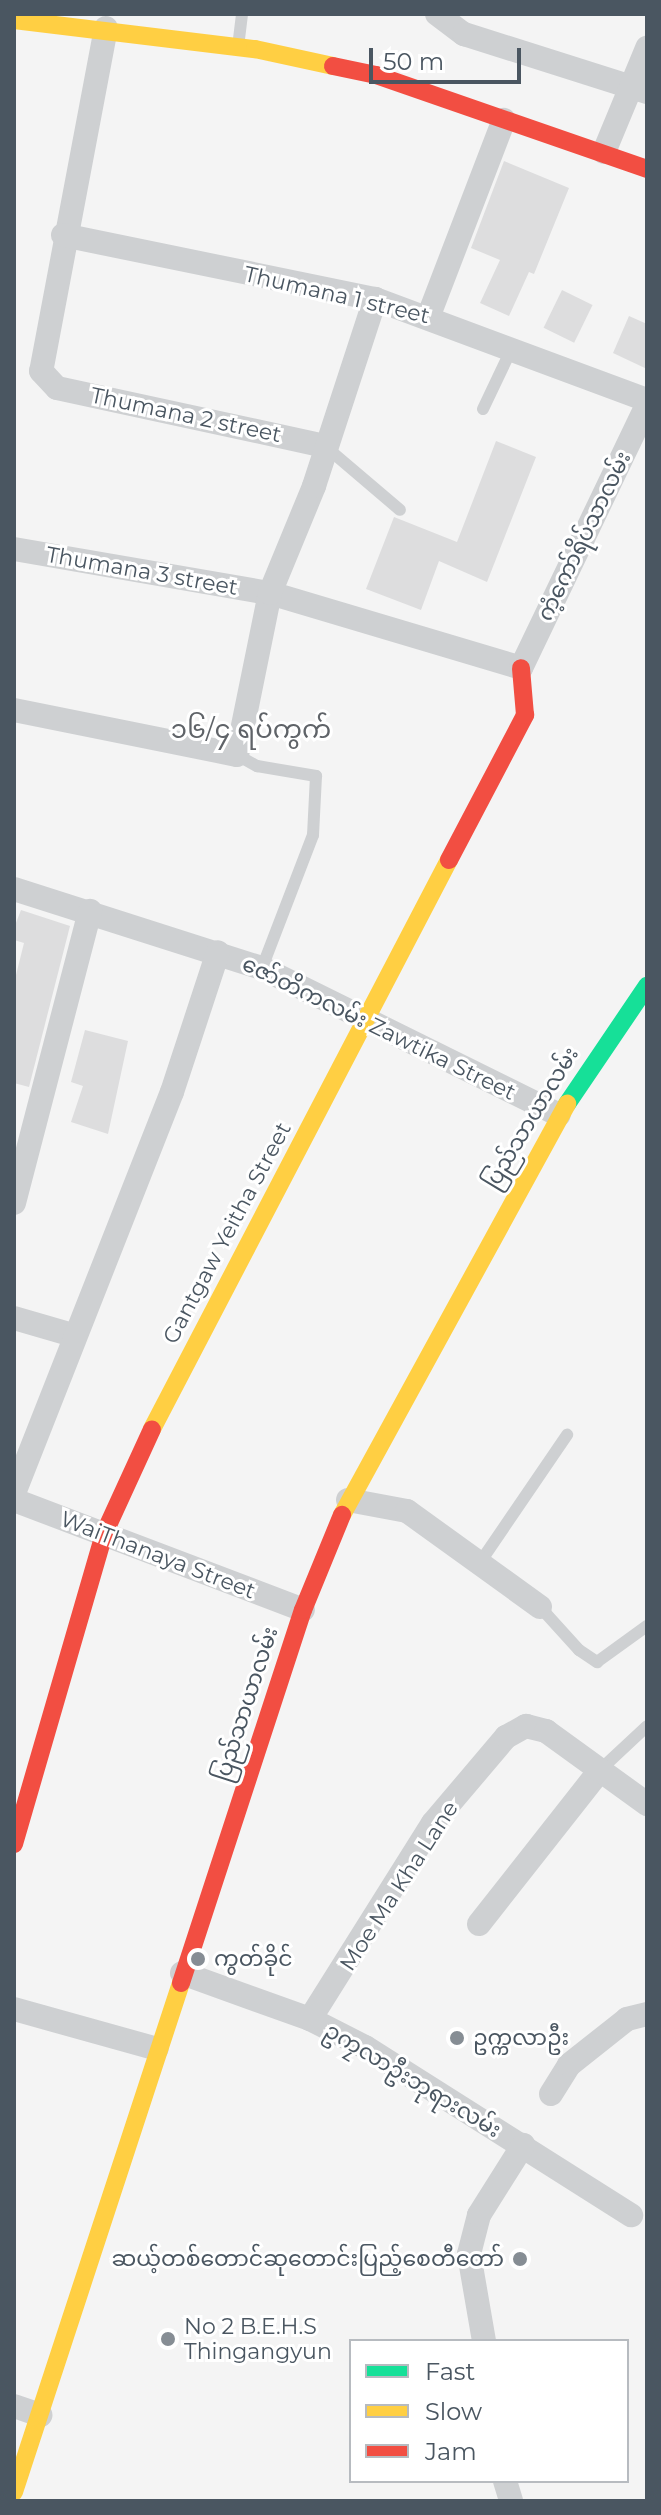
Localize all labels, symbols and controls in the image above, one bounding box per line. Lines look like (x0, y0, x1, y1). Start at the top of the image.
scale bar (373, 32, 525, 82)
text: 50 m (383, 47, 444, 76)
street label: Thumana 1 street (242, 261, 432, 329)
street label: Thumana 2 street (88, 382, 284, 448)
street label: ကံ့ကော်ရိပ်သာလမ်း (532, 447, 636, 625)
street label: Thumana 3 street (44, 541, 240, 601)
district label: ၁၆/၄ ရပ်ကွက် (171, 714, 331, 746)
street label: ဇော်တိကလမ်း Zawtika Street (238, 950, 520, 1106)
street label: ပြည်သာယာလမ်း (478, 1042, 584, 1194)
street label: Gantgaw Yeitha Street (157, 1118, 297, 1348)
street label: WaiThanaya Street (57, 1506, 259, 1604)
street label: ပြည်သာယာလမ်း (209, 1623, 283, 1785)
street label: Moe Ma Kha Lane (334, 1796, 464, 1976)
place label: ကွတ်ခိုင် (214, 1946, 293, 1972)
marker: ကွတ်ခိုင် (189, 1950, 207, 1968)
street label: ဥကၠလာဦးဘုရားလမ်း (320, 2017, 506, 2143)
place label: ဥက္ကလာဦး (473, 2025, 569, 2051)
marker: ဥက္ကလာဦး (448, 2029, 466, 2047)
place label: ဆယ့်တစ်တောင်ဆုတောင်းပြည့်စေတီတော် (111, 2246, 504, 2272)
marker: ဆယ့်တစ်တောင်ဆုတောင်းပြည့်စေတီတော် (511, 2250, 529, 2268)
place label: No 2 B.E.H.S Thingangyun (184, 2313, 332, 2364)
marker: No 2 B.E.H.S Thingangyun (159, 2330, 177, 2348)
legend (349, 2339, 629, 2483)
text: Fast (425, 2357, 475, 2386)
text: Slow (425, 2397, 482, 2426)
text: Jam (425, 2437, 477, 2466)

